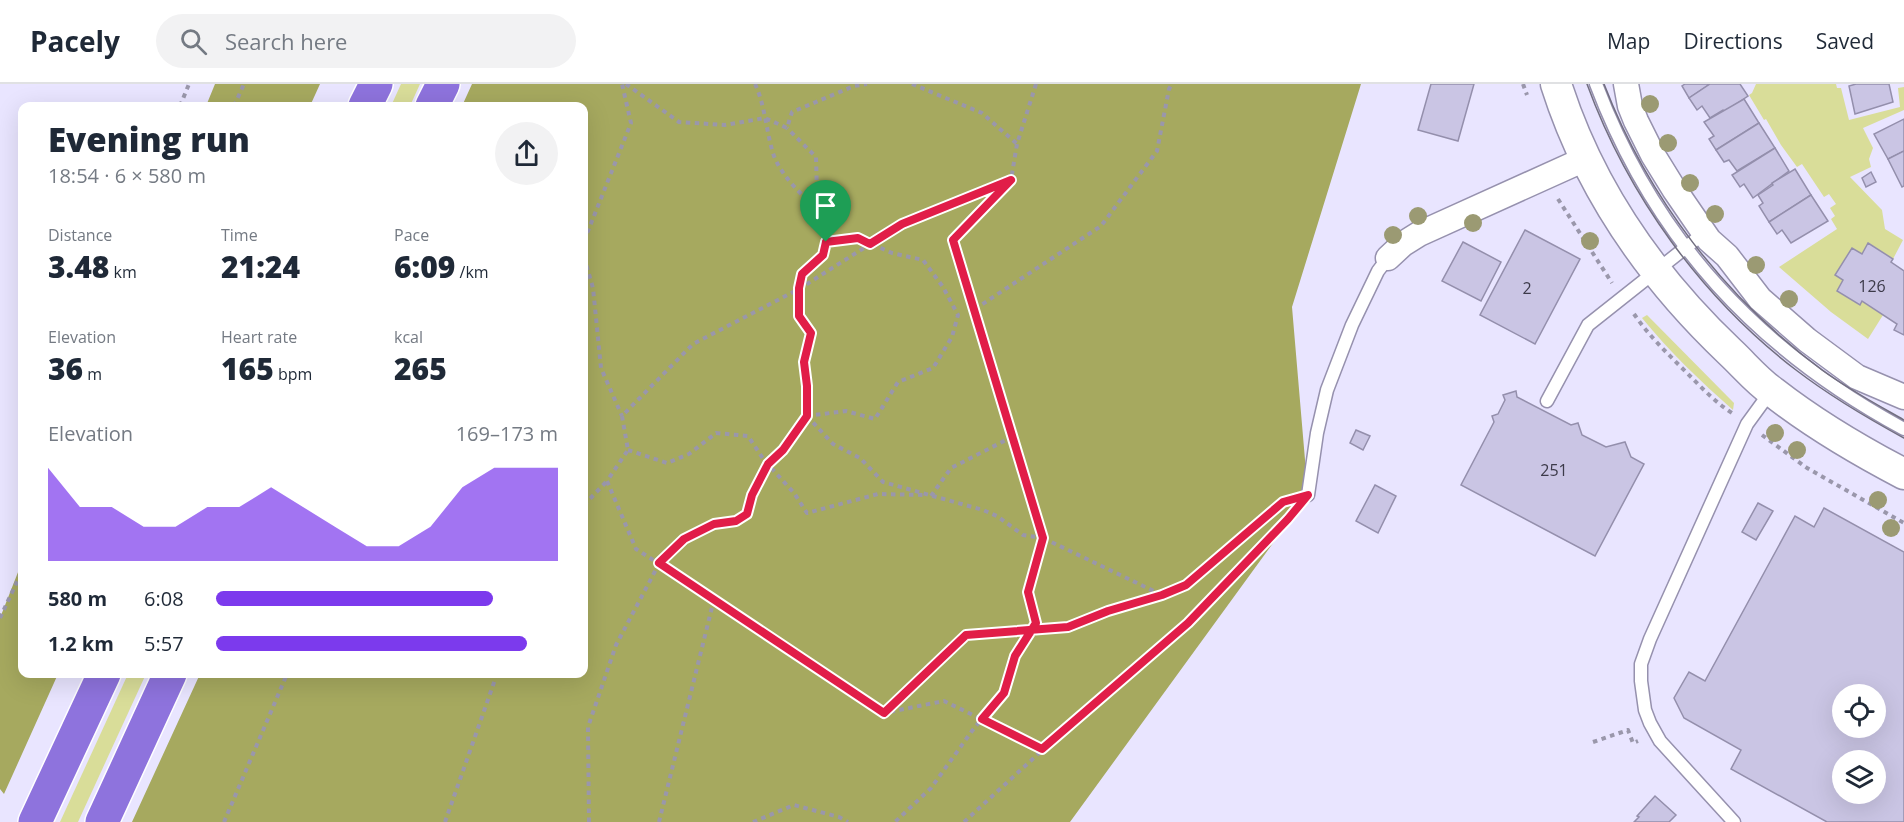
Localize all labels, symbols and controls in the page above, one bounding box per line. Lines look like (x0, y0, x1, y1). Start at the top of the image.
search box (156, 14, 576, 68)
text: Pacely (30, 22, 120, 60)
icon: search (177, 25, 210, 58)
text: Search here (225, 26, 347, 56)
text: Map (1607, 27, 1650, 55)
text: Directions (1683, 27, 1783, 55)
text: Saved (1816, 27, 1874, 55)
text: Evening run (48, 117, 250, 162)
button: share (495, 122, 558, 185)
text: 18:54 · 6 × 580 m (48, 162, 206, 189)
pin (800, 180, 851, 242)
icon: arrive (809, 189, 842, 222)
text: Distance (48, 224, 112, 246)
text: Time (221, 224, 258, 246)
text: Pace (394, 224, 429, 246)
text: 3.48 (48, 246, 109, 287)
text: 21:24 (221, 246, 300, 287)
text: 6:09 (394, 246, 455, 287)
text: km (109, 261, 137, 283)
text: /km (455, 261, 489, 283)
house number: 126 (1858, 275, 1886, 297)
house number: 2 (1522, 277, 1532, 299)
text: Elevation (48, 326, 116, 348)
text: Heart rate (221, 326, 297, 348)
text: kcal (394, 326, 423, 348)
text: 36 (48, 348, 83, 389)
text: 165 (221, 348, 274, 389)
text: 265 (394, 348, 447, 389)
text: m (83, 363, 102, 385)
text: bpm (274, 363, 312, 385)
text: Elevation (48, 420, 133, 447)
text: 169–173 m (456, 420, 558, 447)
house number: 251 (1540, 459, 1568, 481)
text: 580 m (48, 585, 107, 612)
text: 6:08 (144, 585, 184, 612)
text: 1.2 km (48, 630, 114, 657)
text: 5:57 (144, 630, 184, 657)
map controls (1832, 684, 1886, 804)
button: locate (1832, 684, 1886, 738)
button: layers (1832, 750, 1886, 804)

